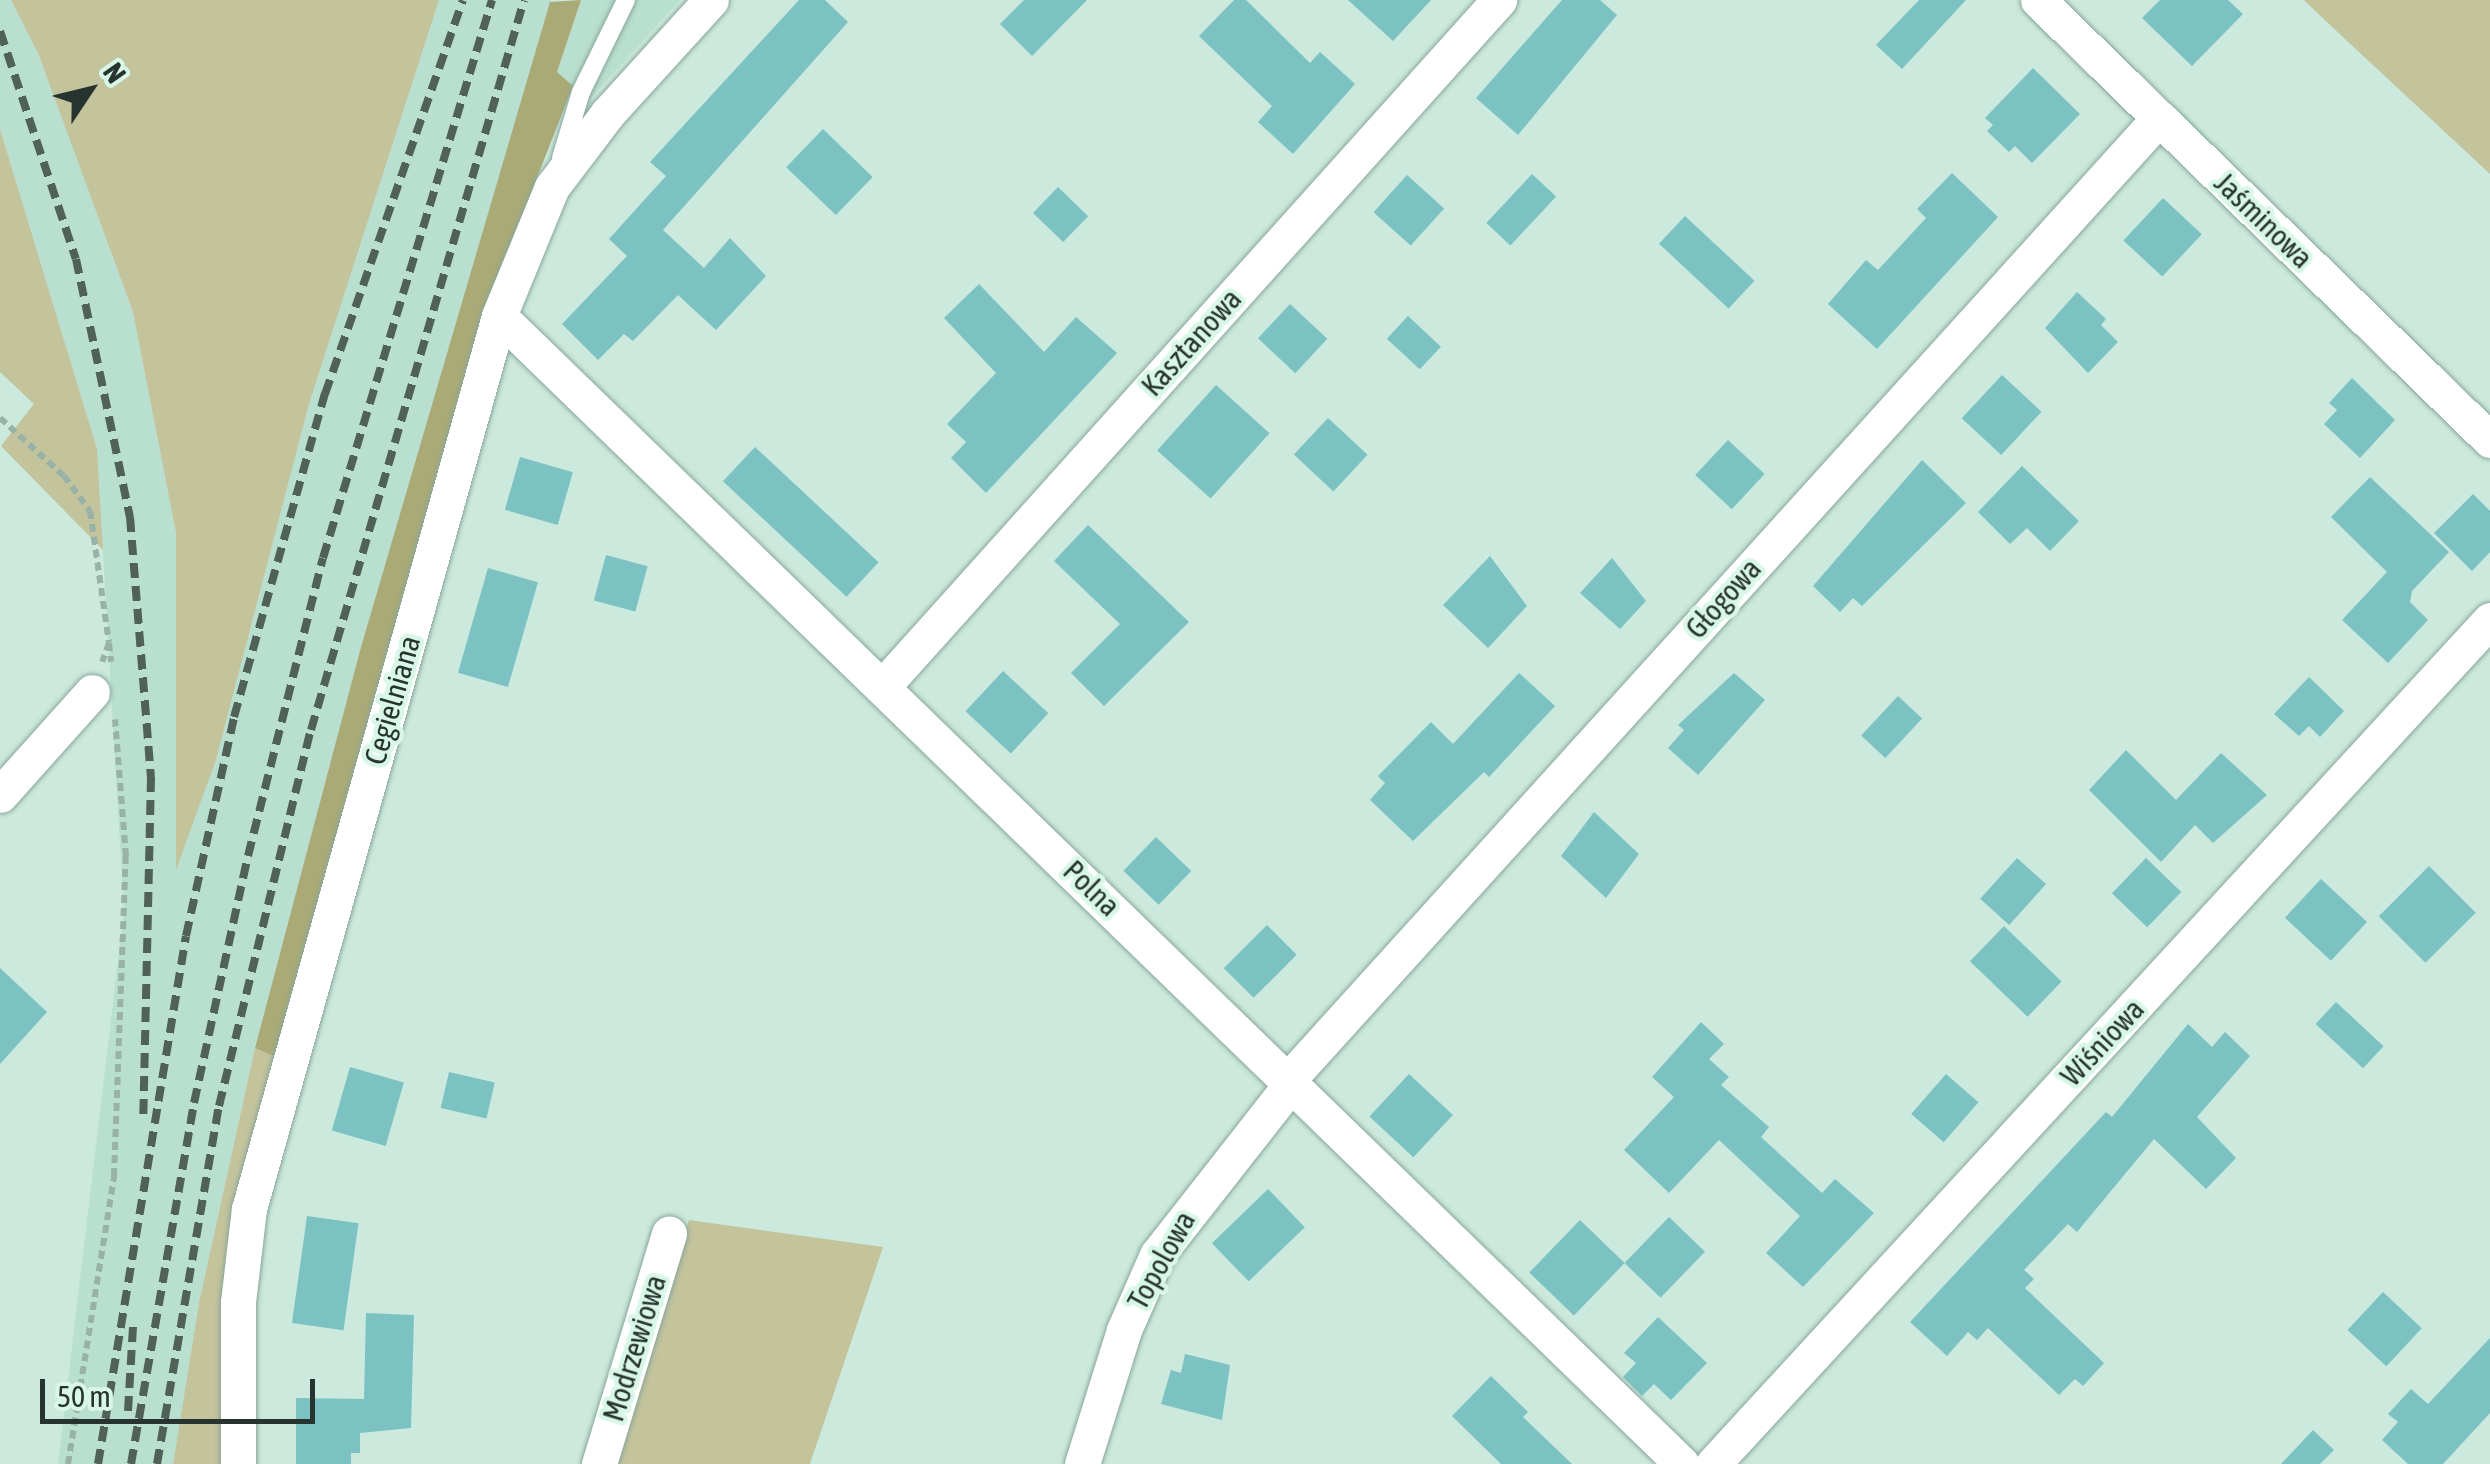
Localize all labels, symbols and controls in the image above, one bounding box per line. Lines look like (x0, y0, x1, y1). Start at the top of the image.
north arrow (40, 40, 140, 140)
text: N (97, 57, 132, 89)
street label: Jaśminowa (2207, 164, 2321, 276)
street label: Kasztanowa (1133, 281, 1249, 403)
street label: Głogowa (1678, 551, 1768, 645)
street label: Cegielniana (356, 631, 428, 769)
street label: Polna (1056, 852, 1128, 924)
street label: Wiśniowa (2053, 991, 2151, 1093)
street label: Topolowa (1119, 1205, 1203, 1315)
street label: Modrzewiowa (595, 1270, 673, 1426)
scale bar (45, 1359, 320, 1421)
text: 50 m (57, 1379, 111, 1413)

